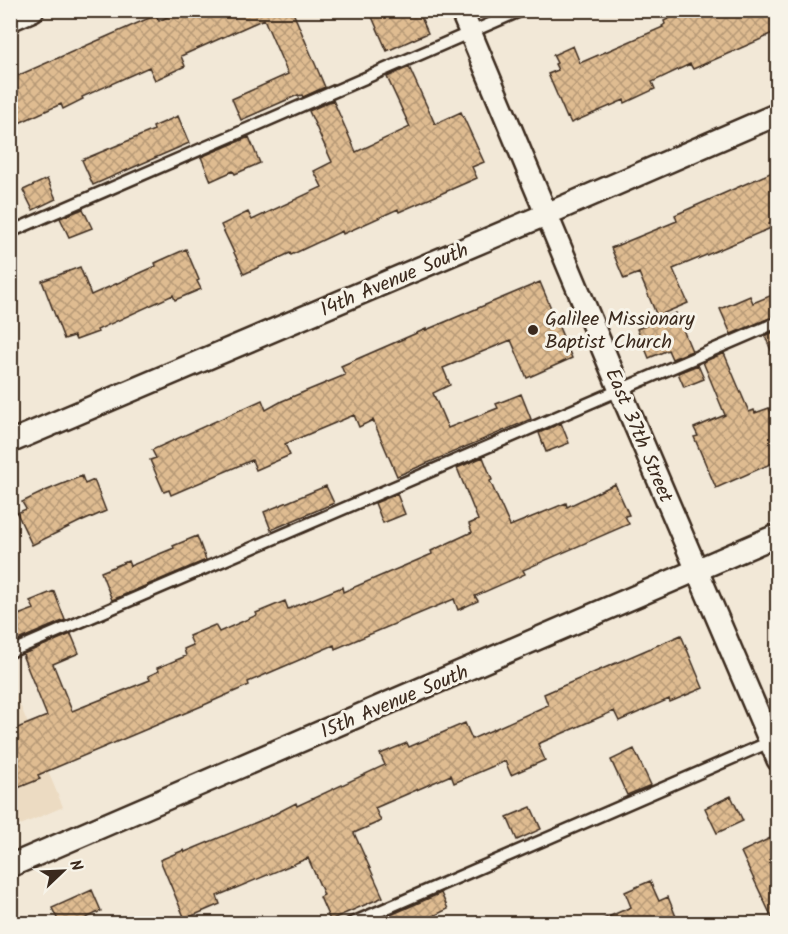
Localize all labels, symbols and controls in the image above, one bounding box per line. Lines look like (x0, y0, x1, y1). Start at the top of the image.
street label: 14th Avenue South (316, 235, 474, 327)
place label: Galilee Missionary Baptist Church (545, 304, 695, 359)
marker: Galilee Missionary Baptist Church (526, 323, 540, 337)
street label: East 37th Street (595, 364, 681, 508)
street label: 15th Avenue South (316, 657, 474, 748)
north arrow (33, 841, 93, 901)
text: N (62, 856, 89, 875)

